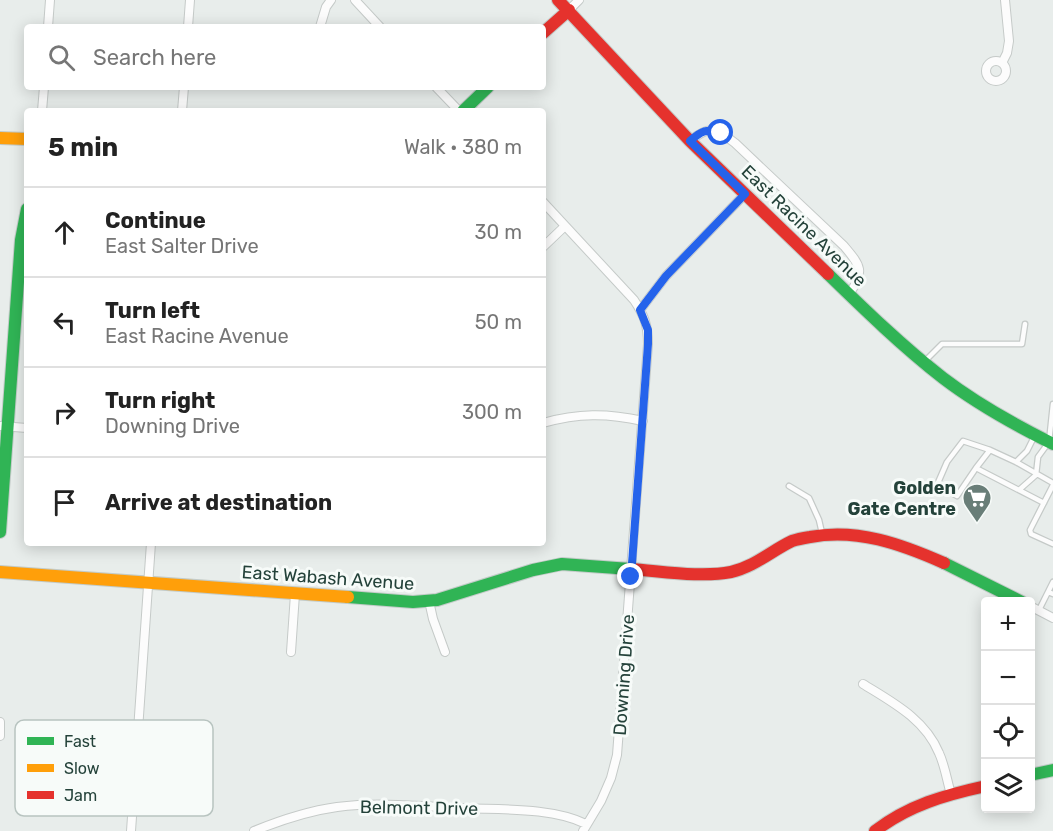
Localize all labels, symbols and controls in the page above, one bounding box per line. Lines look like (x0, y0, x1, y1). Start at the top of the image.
search box (24, 24, 546, 90)
icon: search (45, 41, 78, 74)
text: Search here (93, 44, 216, 71)
route start (707, 119, 733, 145)
text: 5 min (48, 132, 118, 163)
text: Walk · 380 m (404, 135, 522, 159)
street label: East Racine Avenue (737, 161, 871, 291)
text: Continue (105, 207, 206, 234)
icon: ahead (48, 216, 81, 249)
text: 30 m (475, 220, 522, 244)
text: East Salter Drive (105, 234, 259, 258)
text: Turn left (105, 297, 200, 324)
icon: left (48, 306, 81, 339)
text: 50 m (475, 310, 522, 334)
text: East Racine Avenue (105, 324, 289, 348)
text: Turn right (105, 387, 215, 414)
icon: right (48, 396, 81, 429)
text: 300 m (462, 400, 522, 424)
text: Downing Drive (105, 414, 240, 438)
place label: Golden Gate Centre (848, 477, 956, 520)
supermarket icon: Golden Gate Centre (961, 482, 993, 524)
icon: arrive (48, 486, 81, 519)
text: Arrive at destination (105, 489, 332, 516)
street label: East Wabash Avenue (241, 561, 415, 595)
route end (617, 563, 643, 589)
map controls (981, 597, 1035, 813)
button: + (981, 597, 1035, 651)
street label: Downing Drive (609, 614, 639, 736)
button: − (981, 651, 1035, 705)
button: locate (981, 705, 1035, 759)
legend (15, 720, 213, 816)
text: Fast (64, 732, 96, 751)
text: Slow (64, 759, 100, 778)
button: layers (981, 759, 1035, 813)
text: Jam (64, 786, 97, 805)
street label: Belmont Drive (360, 796, 478, 820)

